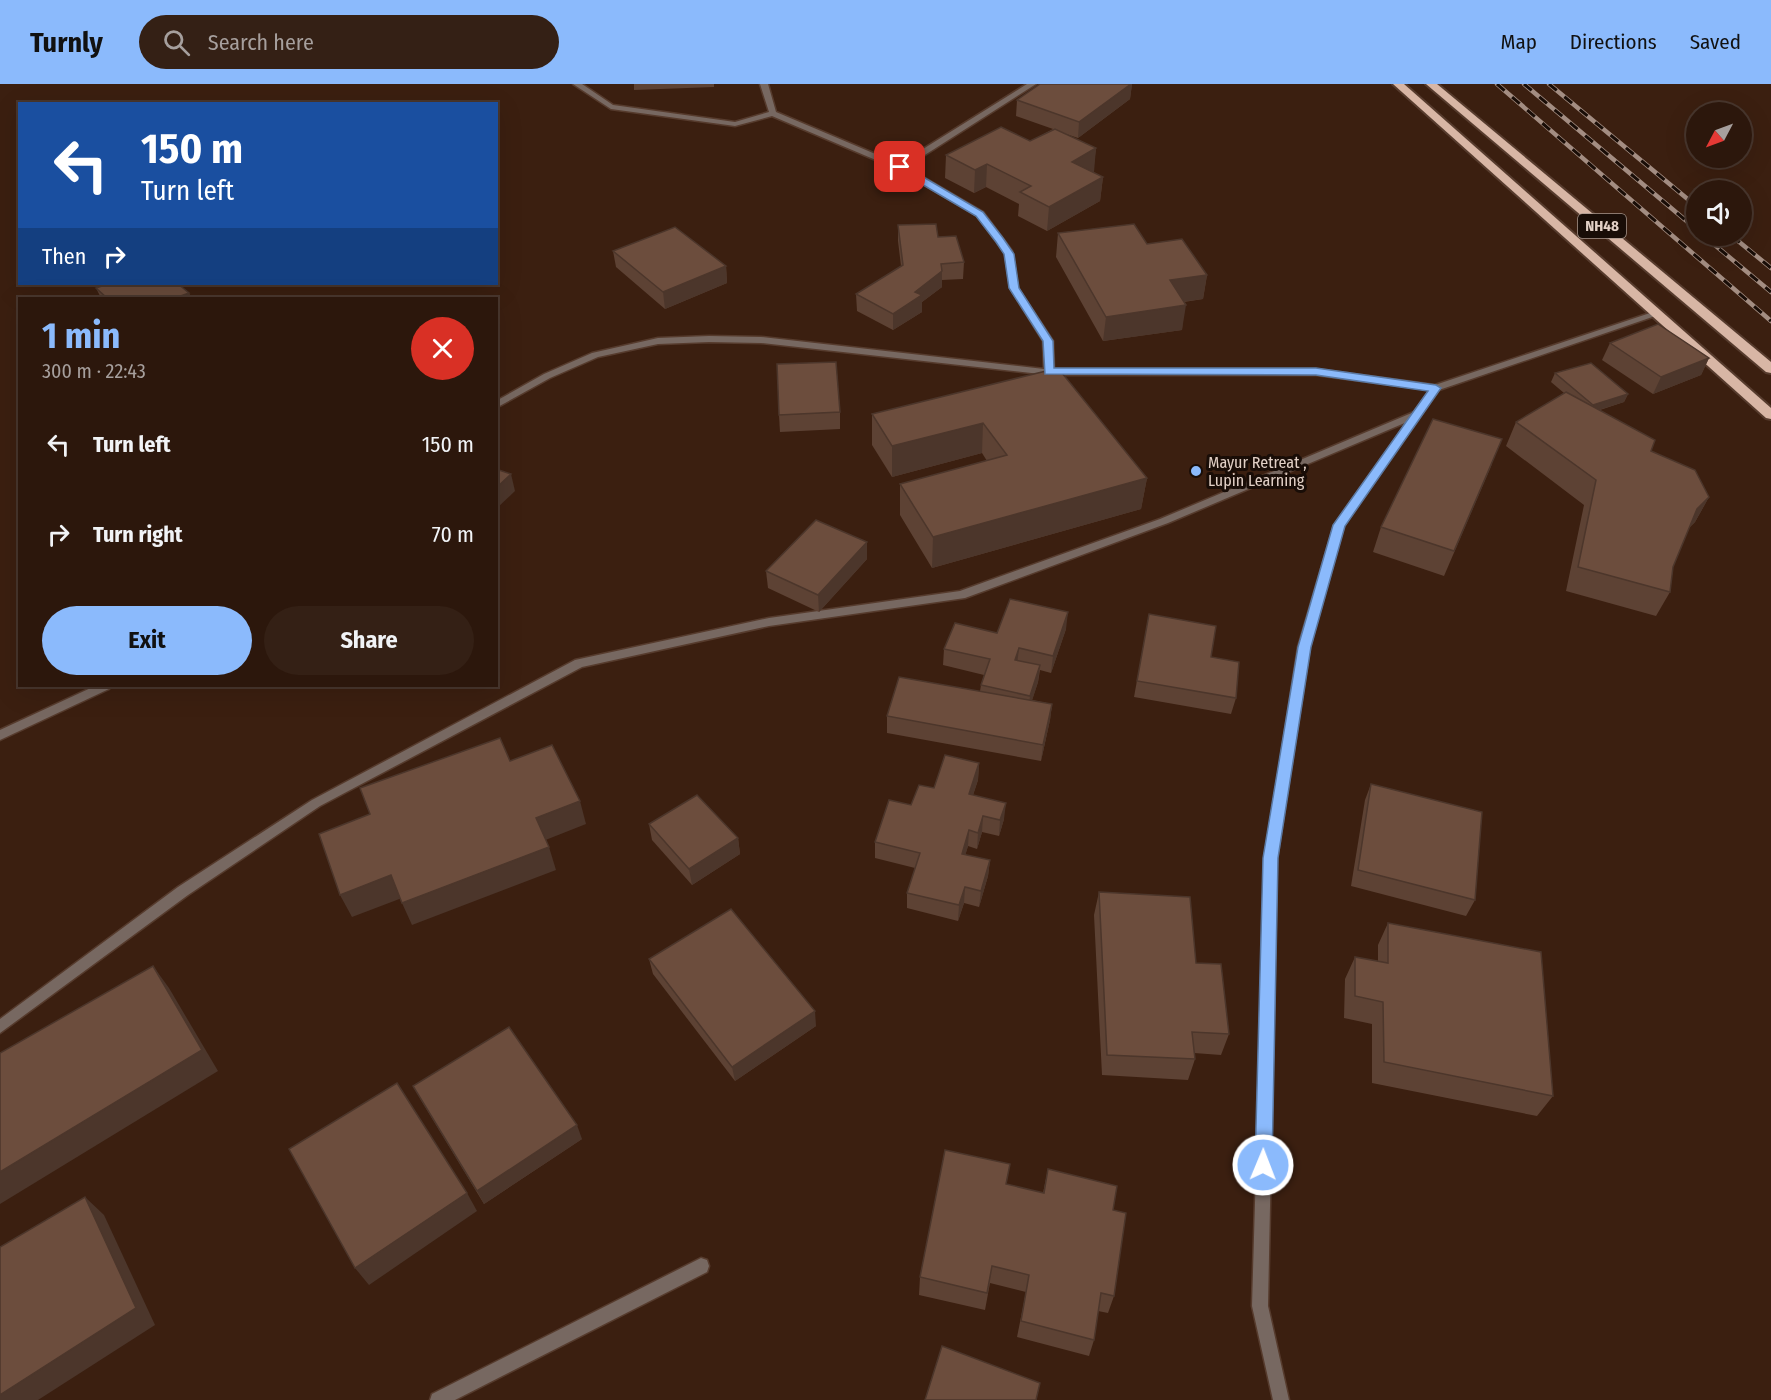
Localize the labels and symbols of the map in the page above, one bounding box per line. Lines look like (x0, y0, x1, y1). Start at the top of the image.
north arrow (1686, 102, 1752, 168)
pin (874, 141, 925, 192)
road number: NH48 (1578, 214, 1626, 238)
place label: Mayur Retreat , Lupin Learning (1208, 453, 1307, 490)
marker: Mayur Retreat , Lupin Learning (1189, 464, 1203, 478)
position arrow (1231, 1133, 1295, 1197)

